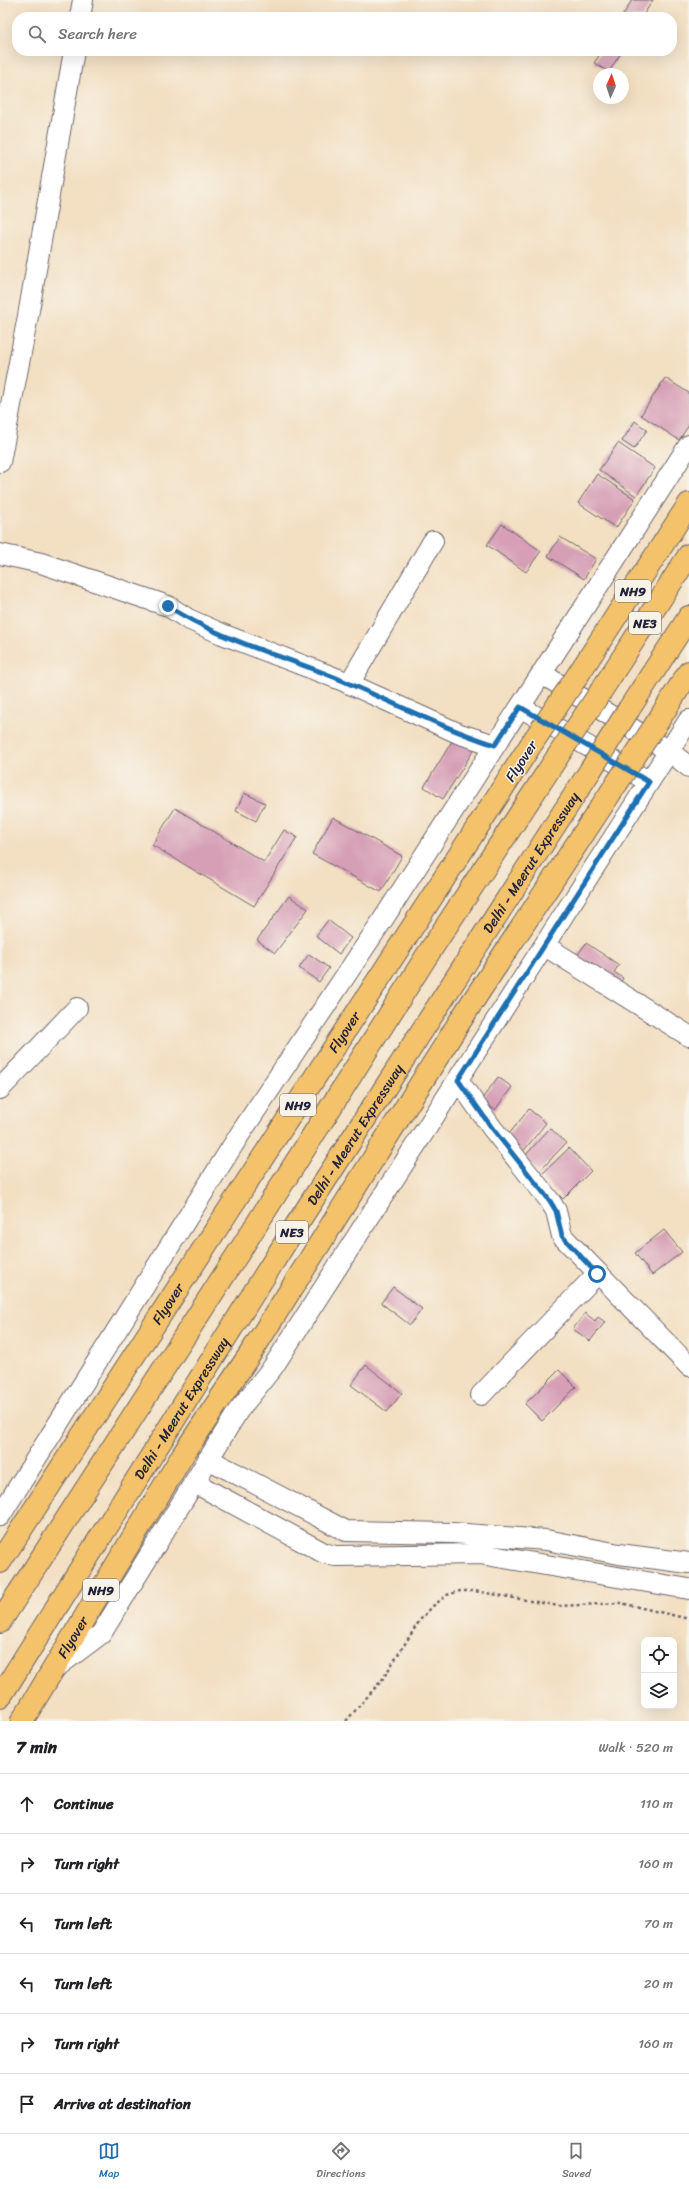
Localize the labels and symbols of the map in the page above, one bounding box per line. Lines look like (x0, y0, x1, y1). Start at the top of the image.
north arrow (593, 68, 629, 104)
road number: NH9 (615, 580, 651, 602)
route end (159, 597, 177, 615)
road number: NE3 (629, 612, 661, 634)
street label: Flyover (499, 734, 545, 787)
street label: Delhi - Meerut Expressway (476, 786, 587, 939)
street label: Flyover (322, 1005, 368, 1058)
street label: Delhi - Meerut Expressway (300, 1058, 411, 1211)
road number: NH9 (280, 1094, 316, 1116)
road number: NE3 (276, 1221, 308, 1243)
route start (588, 1265, 606, 1283)
street label: Flyover (145, 1277, 192, 1330)
street label: Delhi - Meerut Expressway (127, 1332, 236, 1485)
road number: NH9 (83, 1579, 119, 1601)
street label: Flyover (51, 1610, 96, 1663)

